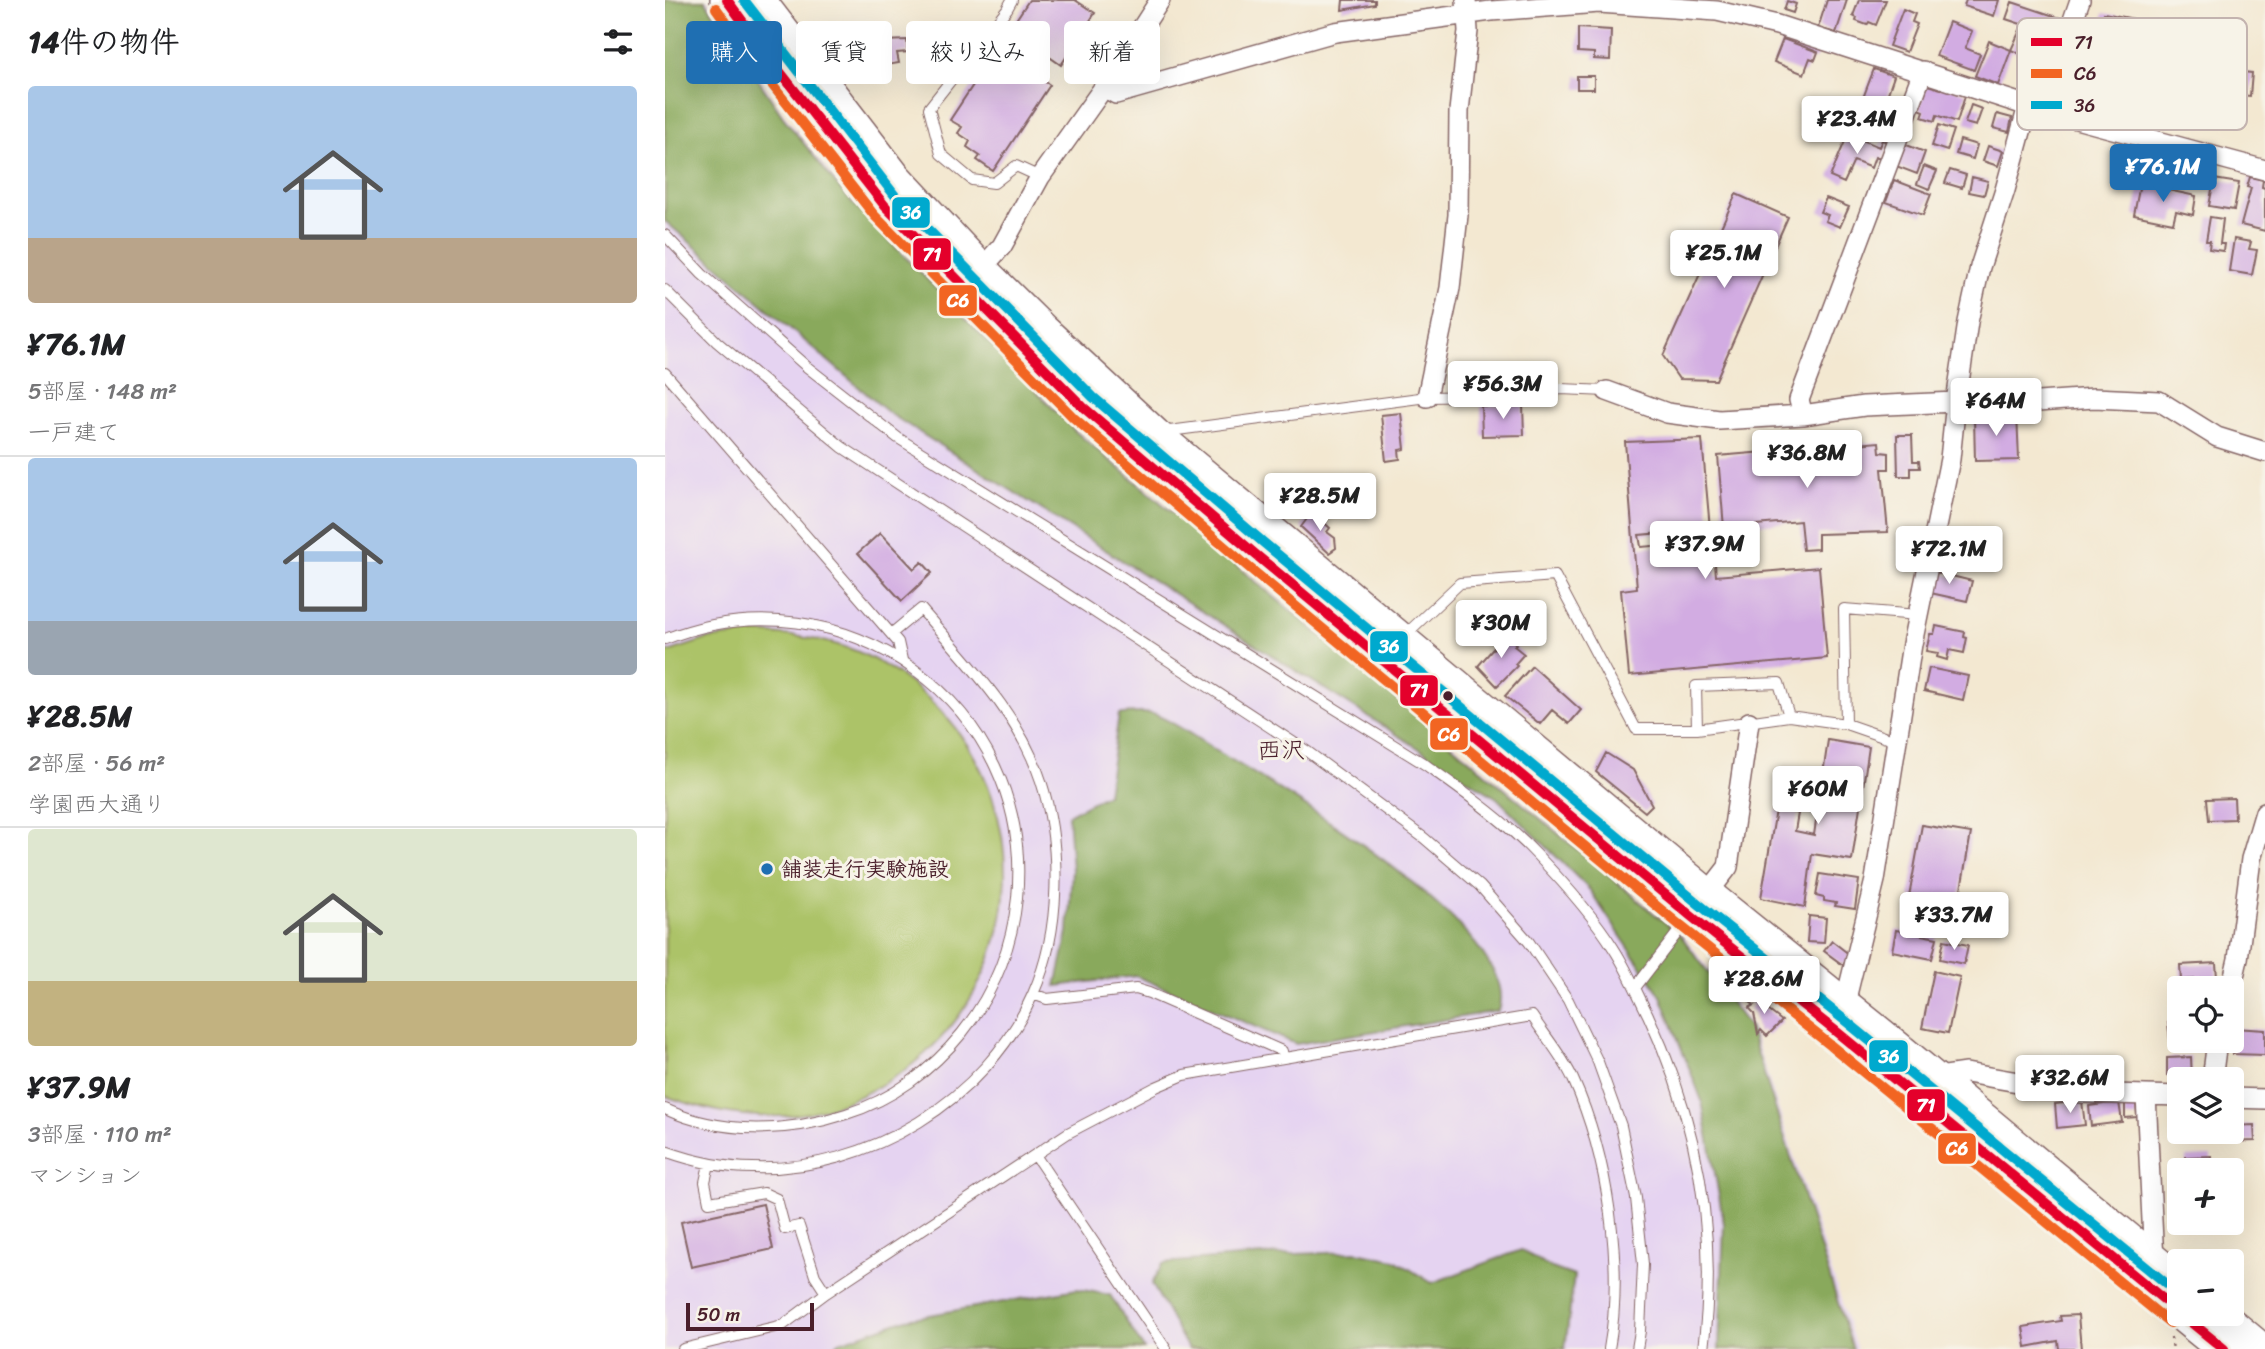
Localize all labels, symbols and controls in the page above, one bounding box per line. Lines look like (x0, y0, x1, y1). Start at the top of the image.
text: 14件の物件 (28, 15, 180, 69)
legend (2017, 18, 2247, 130)
chip: 購入 (686, 21, 782, 84)
chip: 賃貸 (796, 21, 892, 84)
chip: 絞り込み (906, 21, 1050, 84)
chip: 新着 (1064, 21, 1160, 84)
icon: filters (599, 23, 637, 61)
text: 71 (2074, 26, 2093, 59)
text: C6 (2074, 57, 2097, 90)
text: 36 (2074, 89, 2095, 122)
pin: ¥23.4M (1800, 96, 1914, 156)
text: ¥23.4M (1818, 98, 1896, 139)
icon: home (270, 132, 396, 258)
pin: ¥76.1M (2106, 144, 2220, 204)
text: ¥76.1M (2126, 146, 2200, 187)
line badge: 36 (891, 196, 931, 229)
text: 36 (899, 196, 922, 229)
pin: ¥25.1M (1667, 230, 1781, 290)
text: ¥25.1M (1686, 232, 1762, 273)
line badge: 71 (912, 237, 952, 271)
text: 71 (922, 238, 942, 271)
line badge: C6 (938, 284, 978, 317)
text: C6 (946, 284, 970, 317)
text: ¥76.1M (28, 317, 125, 371)
pin: ¥56.3M (1446, 362, 1560, 421)
text: ¥56.3M (1464, 363, 1542, 404)
text: 5部屋 · 148 m² (28, 371, 177, 412)
pin: ¥64M (1955, 378, 2037, 438)
text: ¥64M (1967, 380, 2025, 421)
text: 一戸建て (28, 412, 120, 453)
pin: ¥36.8M (1750, 430, 1864, 490)
text: ¥36.8M (1768, 432, 1846, 473)
pin: ¥28.5M (1263, 474, 1377, 533)
text: ¥28.5M (1280, 475, 1360, 516)
icon: home (270, 504, 396, 630)
pin: ¥37.9M (1648, 522, 1762, 581)
text: ¥37.9M (1666, 523, 1744, 564)
pin: ¥72.1M (1892, 526, 2006, 586)
text: ¥72.1M (1912, 528, 1986, 569)
pin: ¥30M (1460, 600, 1542, 660)
text: ¥30M (1472, 602, 1530, 643)
line badge: 36 (1369, 630, 1409, 663)
text: 36 (1377, 630, 1400, 663)
line badge: 71 (1399, 674, 1439, 707)
text: 71 (1409, 674, 1429, 707)
text: ¥28.5M (28, 689, 132, 743)
unlabelled marker (1441, 689, 1455, 703)
line badge: C6 (1429, 717, 1469, 751)
text: C6 (1437, 718, 1461, 751)
district label: 西沢 (1257, 729, 1305, 771)
text: 2部屋 · 56 m² (28, 743, 165, 784)
pin: ¥60M (1777, 766, 1859, 826)
text: ¥60M (1788, 768, 1848, 809)
text: 学園西大通り (28, 784, 166, 825)
place label: 舗装走行実験施設 (781, 850, 949, 888)
marker: 舗装走行実験施設 (759, 861, 775, 877)
icon: home (270, 875, 396, 1001)
pin: ¥33.7M (1897, 892, 2011, 952)
text: ¥33.7M (1916, 894, 1992, 935)
pin: ¥28.6M (1707, 956, 1821, 1016)
text: ¥28.6M (1725, 958, 1803, 999)
map controls (2167, 976, 2244, 1326)
button: locate (2167, 976, 2244, 1053)
line badge: 36 (1868, 1039, 1909, 1073)
text: 36 (1877, 1040, 1900, 1073)
pin: ¥32.6M (2013, 1056, 2127, 1115)
text: ¥32.6M (2031, 1057, 2109, 1098)
text: ¥37.9M (28, 1060, 130, 1114)
button: layers (2167, 1067, 2244, 1144)
line badge: 71 (1906, 1088, 1946, 1122)
text: 71 (1916, 1089, 1936, 1122)
text: 3部屋 · 110 m² (28, 1114, 172, 1155)
line badge: C6 (1937, 1132, 1977, 1165)
text: C6 (1945, 1132, 1969, 1165)
text: マンション (28, 1155, 142, 1196)
button: + (2167, 1158, 2244, 1235)
button: − (2167, 1249, 2244, 1326)
text: 50 m (697, 1298, 740, 1331)
scale bar (686, 1300, 814, 1332)

